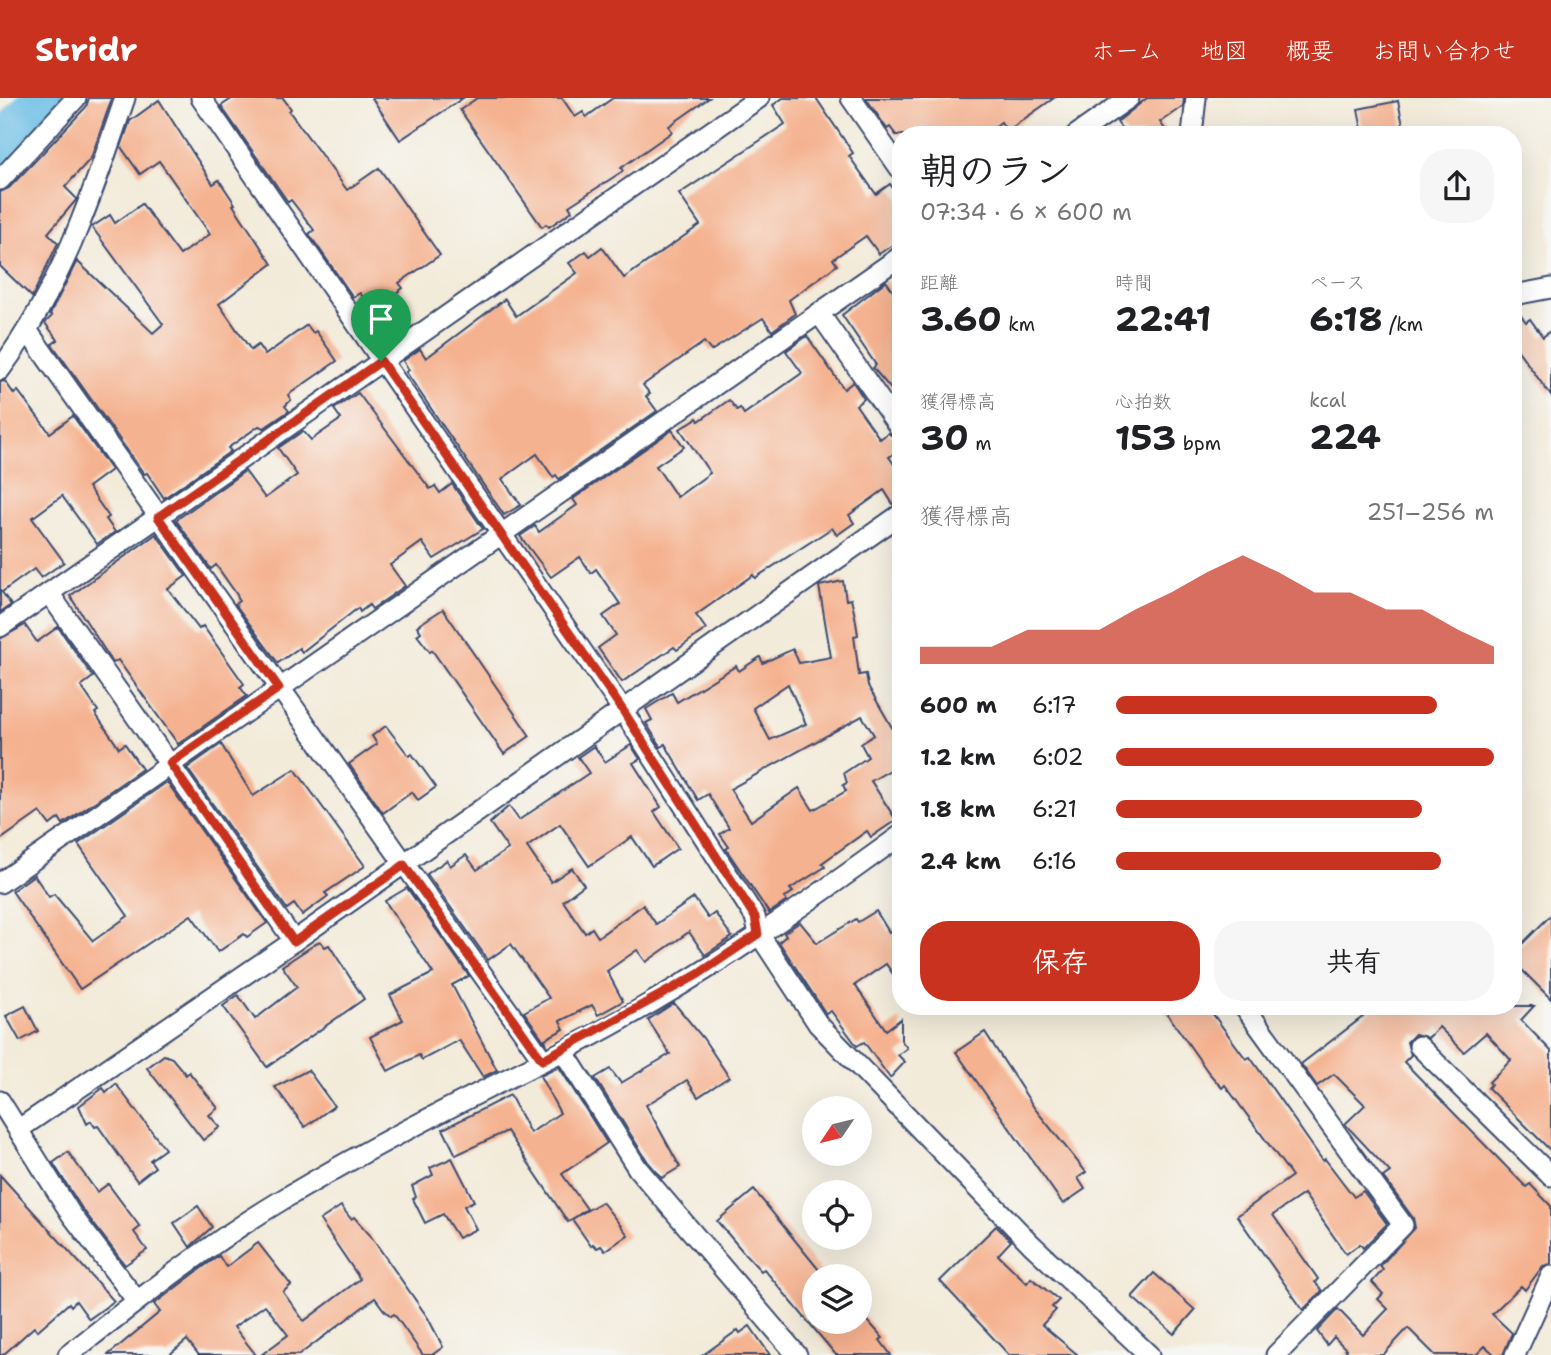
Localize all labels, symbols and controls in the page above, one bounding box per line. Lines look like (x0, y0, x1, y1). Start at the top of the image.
text: Stridr (35, 27, 138, 72)
text: ホーム (1091, 35, 1162, 67)
text: 地図 (1200, 35, 1248, 67)
text: 概要 (1286, 35, 1334, 67)
text: お問い合わせ (1372, 35, 1516, 67)
text: 朝のラン (920, 145, 1072, 196)
button: share (1420, 149, 1494, 223)
text: 07:34 · 6 × 600 m (920, 197, 1132, 227)
text: 距離 (920, 270, 958, 295)
text: 時間 (1115, 270, 1153, 295)
text: ペース (1309, 270, 1365, 295)
pin (351, 289, 411, 361)
text: 3.60 (920, 295, 1002, 342)
text: 22:41 (1115, 295, 1211, 342)
text: 6:18 (1309, 295, 1383, 342)
icon: arrive (362, 300, 400, 338)
text: km (1002, 312, 1035, 337)
text: /km (1383, 312, 1423, 337)
text: kcal (1309, 388, 1346, 413)
text: 獲得標高 (920, 389, 996, 414)
text: 心拍数 (1115, 389, 1172, 414)
text: 224 (1309, 413, 1381, 460)
text: 30 (920, 414, 969, 461)
text: 153 (1115, 414, 1176, 461)
text: m (969, 431, 992, 456)
text: bpm (1176, 431, 1221, 456)
text: 251–256 m (1366, 497, 1494, 527)
text: 獲得標高 (920, 501, 1012, 531)
text: 600 m (920, 690, 997, 720)
text: 6:17 (1032, 690, 1077, 720)
text: 1.2 km (920, 742, 996, 772)
text: 6:02 (1032, 742, 1084, 772)
text: 1.8 km (920, 794, 995, 824)
text: 6:21 (1032, 794, 1077, 824)
text: 2.4 km (920, 846, 1001, 876)
text: 6:16 (1032, 846, 1077, 876)
button: 保存 (920, 921, 1200, 1001)
button: 共有 (1214, 921, 1494, 1001)
north arrow (802, 1096, 872, 1166)
map controls (802, 1096, 872, 1334)
button: locate (802, 1180, 872, 1250)
button: layers (802, 1264, 872, 1334)

